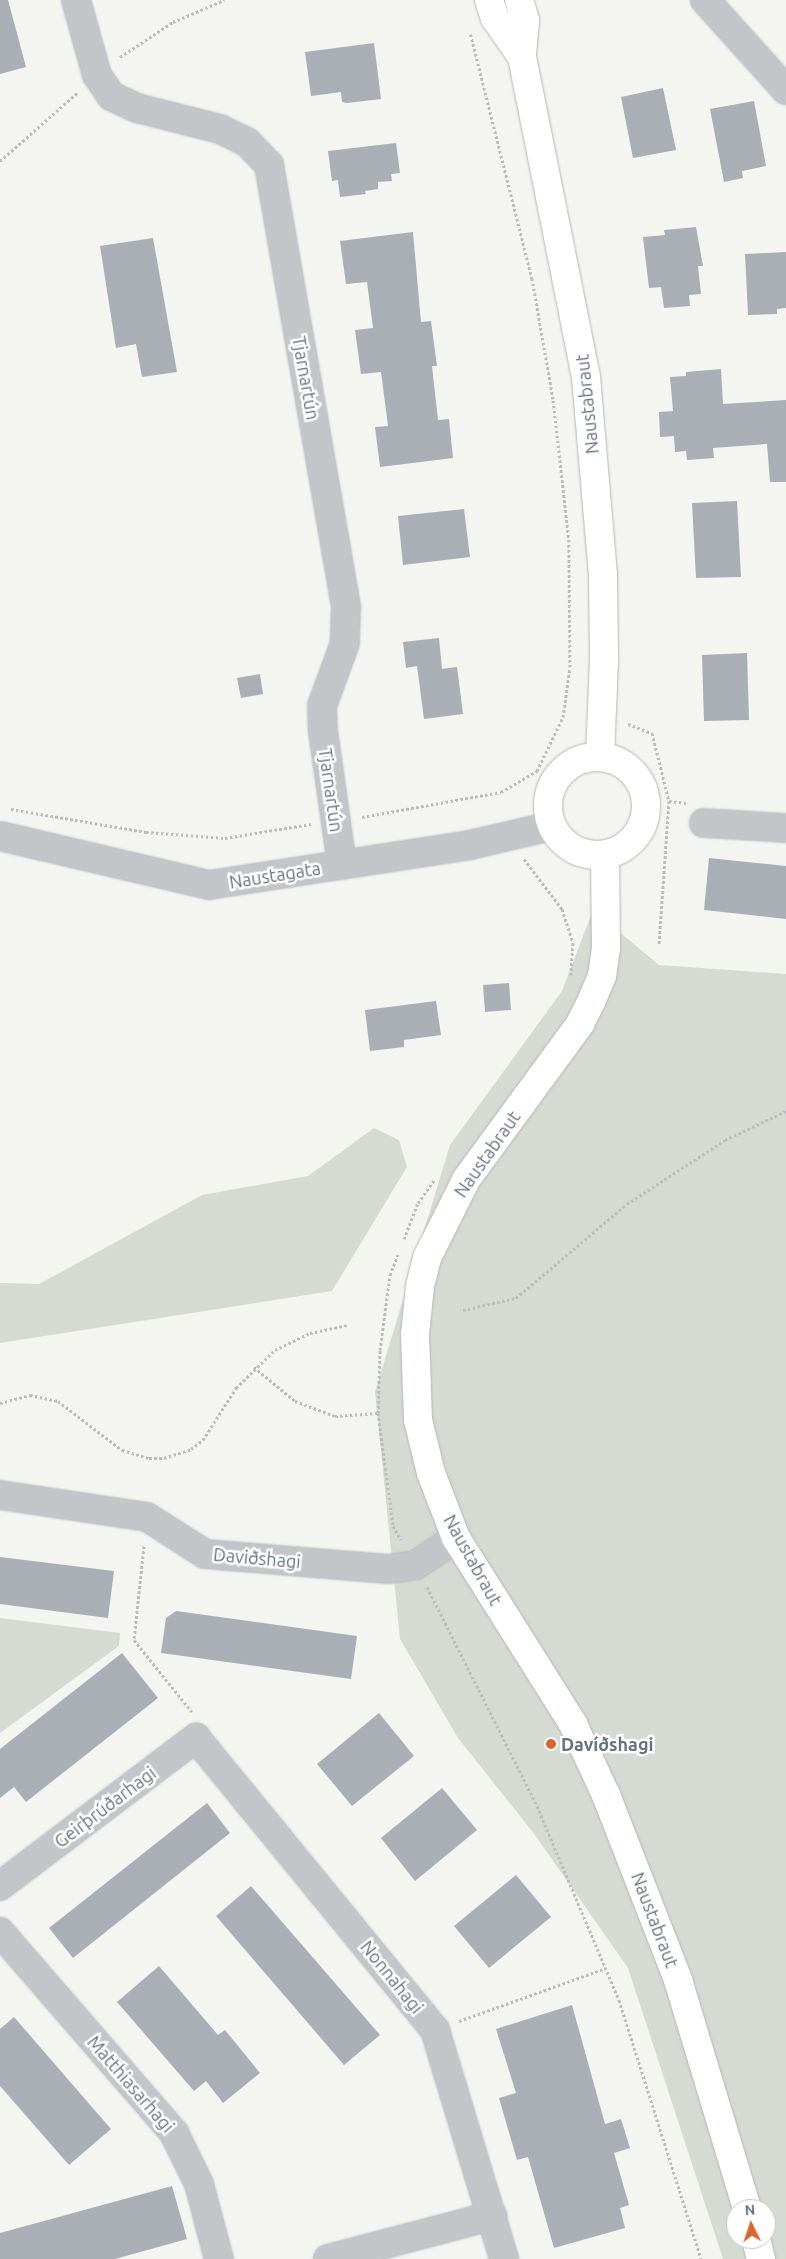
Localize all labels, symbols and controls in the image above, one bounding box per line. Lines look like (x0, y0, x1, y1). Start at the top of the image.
street label: Tjarnartún (288, 335, 324, 421)
street label: Naustabraut (571, 353, 603, 455)
street label: Tjarnartún (314, 747, 348, 833)
street label: Naustagata (228, 857, 322, 893)
street label: Naustabraut (449, 1107, 525, 1201)
street label: Naustabraut (439, 1511, 507, 1609)
street label: Daviðshagi (212, 1543, 302, 1573)
place label: Davíðshagi (561, 1733, 653, 1755)
marker: Davíðshagi (545, 1738, 557, 1750)
street label: Geirþrúðarhagi (50, 1762, 160, 1852)
street label: Naustabraut (627, 1869, 683, 1971)
street label: Nonnahagi (356, 1936, 428, 2018)
street label: Matthiasarhagi (83, 2031, 179, 2137)
north arrow (726, 2199, 776, 2249)
text: N (744, 2202, 756, 2218)

